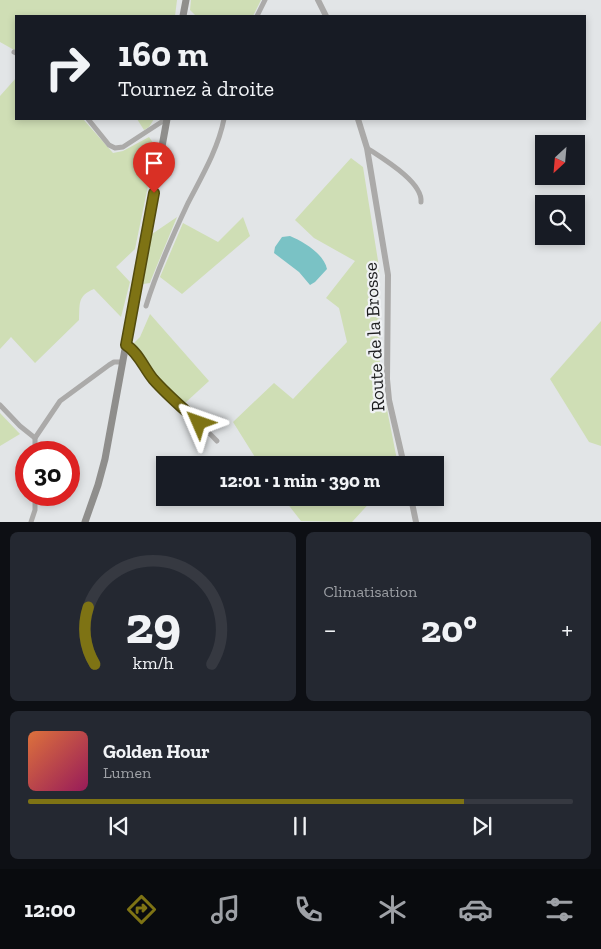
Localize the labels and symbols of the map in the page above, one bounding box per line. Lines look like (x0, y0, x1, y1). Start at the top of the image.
north arrow (535, 135, 585, 185)
pin (133, 142, 175, 193)
street label: Route de la Brosse (359, 262, 389, 412)
position arrow (172, 396, 224, 448)
speed limit sign: 30 (15, 441, 80, 506)

